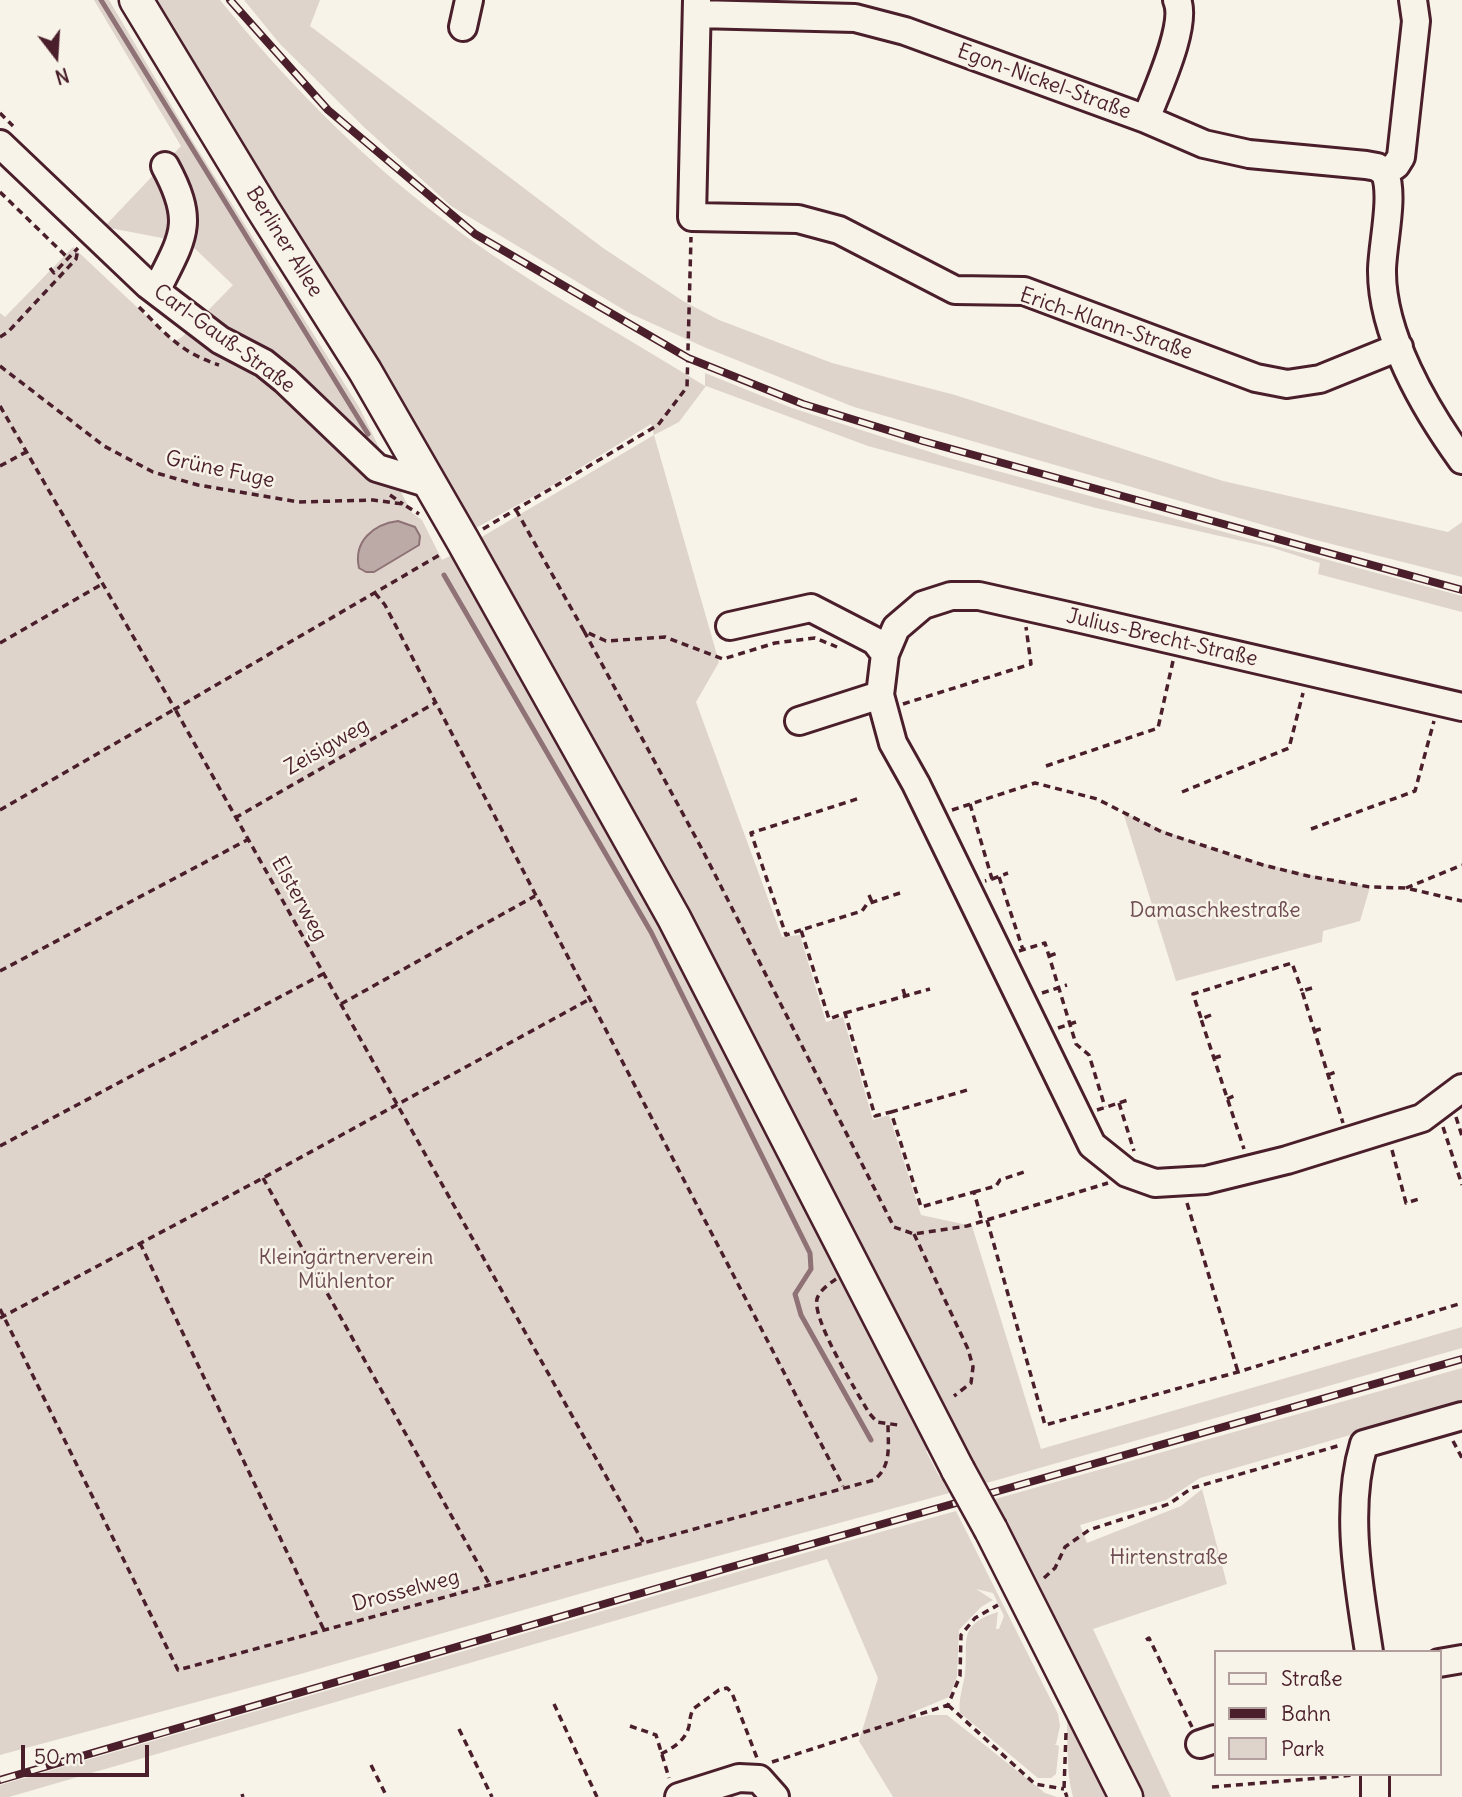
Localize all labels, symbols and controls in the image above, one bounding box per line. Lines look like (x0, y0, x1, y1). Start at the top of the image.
north arrow (21, 21, 91, 91)
street label: Egon-Nickel-Straße (954, 39, 1134, 125)
text: N (52, 63, 72, 89)
street label: Berliner Allee (240, 182, 328, 302)
street label: Carl-Gauß-Straße (148, 279, 300, 399)
street label: Erich-Klann-Straße (1016, 283, 1196, 365)
street label: Grüne Fuge (163, 446, 277, 494)
street label: Julius-Brecht-Straße (1064, 604, 1260, 672)
street label: Zeisigweg (281, 713, 373, 781)
street label: Elsterweg (265, 852, 333, 946)
park label: Damaschkestraße (1129, 898, 1301, 924)
park label: Kleingärtnerverein Mühlentor (259, 1245, 433, 1295)
park label: Hirtenstraße (1110, 1545, 1228, 1571)
street label: Drosselweg (350, 1565, 462, 1617)
legend (1214, 1650, 1441, 1776)
text: Straße (1281, 1665, 1342, 1692)
text: Bahn (1281, 1700, 1331, 1727)
scale bar (24, 1730, 152, 1774)
text: Park (1281, 1735, 1324, 1762)
text: 50 m (34, 1743, 83, 1770)

